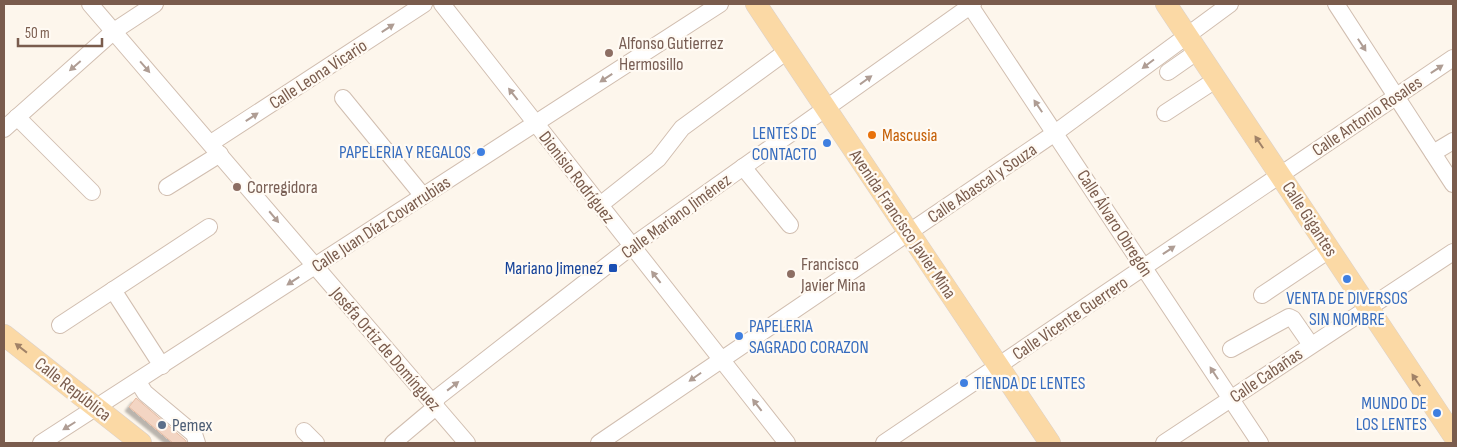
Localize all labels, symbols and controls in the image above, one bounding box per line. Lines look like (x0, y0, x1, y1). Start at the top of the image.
scale bar (18, 15, 101, 47)
one-way arrow (381, 23, 395, 32)
text: 50 m (25, 24, 50, 43)
place label: Alfonso Gutierrez Hermosillo (618, 33, 724, 75)
street label: Calle Leona Vicario (266, 35, 371, 114)
one-way arrow (1358, 38, 1367, 51)
marker: Alfonso Gutierrez Hermosillo (603, 47, 615, 59)
one-way arrow (1141, 59, 1155, 69)
one-way arrow (69, 60, 82, 71)
one-way arrow (139, 61, 150, 73)
one-way arrow (1431, 64, 1444, 74)
street label: Calle Antonio Rosales (1308, 72, 1426, 161)
one-way arrow (599, 73, 612, 83)
one-way arrow (859, 75, 873, 85)
one-way arrow (507, 88, 518, 101)
one-way arrow (1033, 100, 1042, 113)
one-way arrow (245, 112, 259, 121)
place label: LENTES DE CONTACTO (752, 123, 817, 165)
place label: Mascusia (882, 125, 938, 146)
street label: Dionisio Rodríguez (534, 127, 619, 228)
marker: Mascusia (866, 129, 878, 141)
one-way arrow (1254, 135, 1264, 149)
marker: LENTES DE CONTACTO (821, 137, 833, 149)
street label: Calle Abascal y Souza (924, 139, 1041, 228)
place label: PAPELERIA Y REGALOS (339, 142, 471, 163)
street label: Avenida Francisco Javier Mina (844, 145, 960, 303)
marker: PAPELERIA Y REGALOS (475, 146, 487, 158)
street label: Calle Álvaro Obregón (1072, 166, 1157, 281)
street label: Calle Mariano Jiménez (617, 169, 736, 263)
street label: Calle Juan Díaz Covarrubias (308, 172, 454, 277)
place label: Corregidora (247, 177, 318, 198)
street label: Calle Gigantes (1278, 178, 1342, 261)
marker: Corregidora (231, 181, 243, 193)
one-way arrow (268, 210, 279, 223)
one-way arrow (1162, 245, 1175, 255)
place label: Francisco Javier Mina (800, 254, 866, 296)
place label: Mariano Jimenez (505, 258, 604, 279)
marker: Mariano Jimenez (607, 262, 619, 274)
marker: Francisco Javier Mina (785, 268, 797, 280)
one-way arrow (651, 271, 662, 284)
street label: Calle Vicente Guerrero (1009, 272, 1132, 365)
marker: VENTA DE DIVERSOS SIN NOMBRE (1341, 273, 1353, 285)
one-way arrow (287, 276, 300, 286)
street label: Joséfa Ortiz de Domínguez (326, 282, 445, 416)
place label: VENTA DE DIVERSOS SIN NOMBRE (1286, 288, 1408, 330)
place label: PAPELERIA SAGRADO CORAZON (749, 316, 869, 358)
marker: PAPELERIA SAGRADO CORAZON (733, 330, 745, 342)
one-way arrow (15, 342, 28, 353)
street label: Calle Cabañas (1226, 344, 1307, 407)
street label: Calle República (30, 353, 115, 426)
one-way arrow (1209, 367, 1219, 380)
one-way arrow (688, 373, 701, 382)
place label: TIENDA DE LENTES (974, 373, 1086, 394)
one-way arrow (1412, 373, 1421, 387)
marker: TIENDA DE LENTES (958, 377, 970, 389)
one-way arrow (446, 381, 459, 392)
place label: MUNDO DE LOS LENTES (1356, 393, 1427, 435)
one-way arrow (751, 399, 762, 412)
marker: MUNDO DE LOS LENTES (1431, 407, 1443, 419)
place label: Pemex (172, 415, 212, 436)
marker: Pemex (156, 419, 168, 431)
one-way arrow (62, 421, 75, 430)

